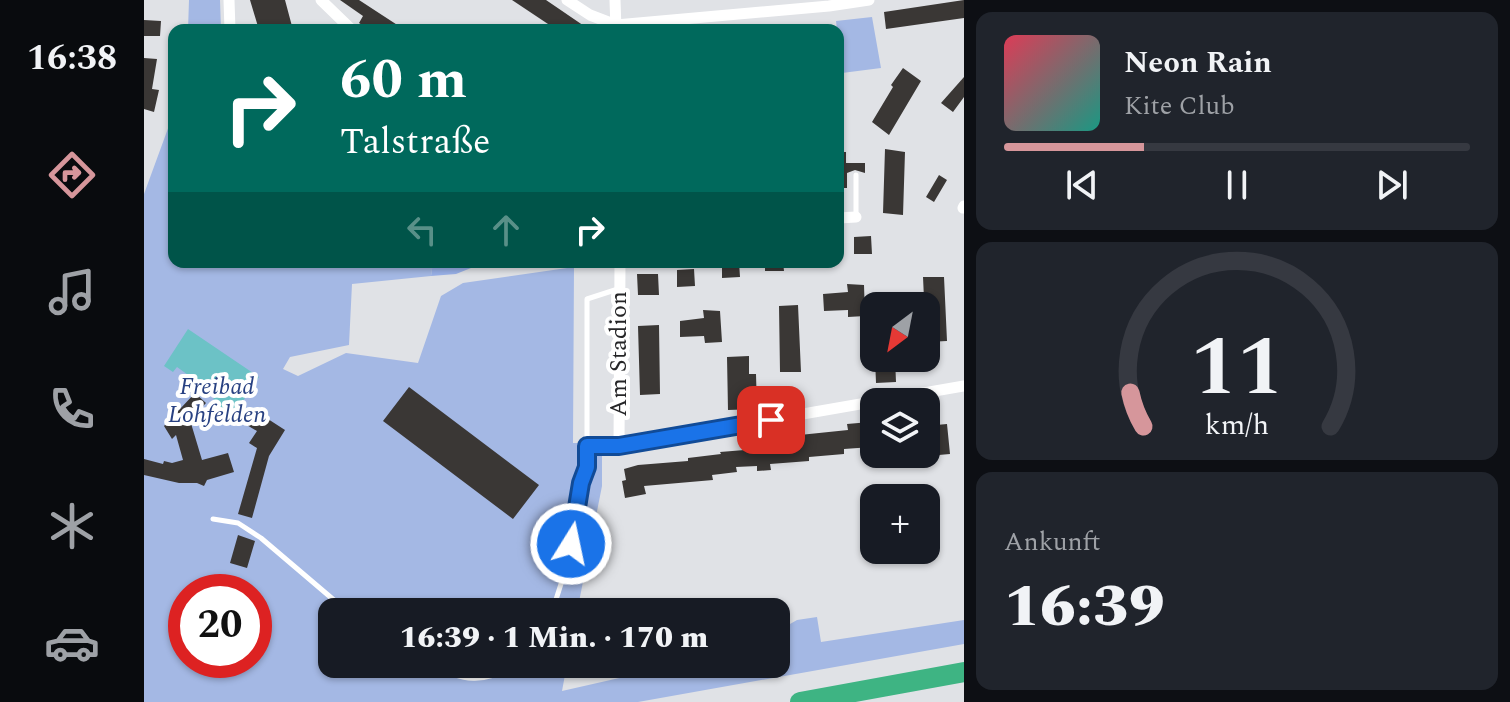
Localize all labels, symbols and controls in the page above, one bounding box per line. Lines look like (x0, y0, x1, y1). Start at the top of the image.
text: 16:38 (27, 31, 117, 86)
text: 60 m (340, 38, 467, 123)
text: Neon Rain (1124, 40, 1272, 86)
icon: right (208, 56, 312, 160)
text: Kite Club (1124, 86, 1235, 126)
text: Talstraße (340, 115, 491, 170)
icon: directions (44, 147, 100, 203)
icon: previous (1060, 163, 1104, 207)
icon: pause (1215, 163, 1259, 207)
icon: next (1370, 163, 1414, 207)
icon: left (400, 208, 444, 252)
icon: ahead (484, 208, 528, 252)
icon: right (568, 208, 612, 252)
icon: music (44, 264, 100, 320)
street label: Am Stadion (601, 291, 637, 417)
north arrow (860, 292, 940, 372)
map controls (860, 292, 940, 564)
text: 11 (1190, 305, 1284, 432)
park label: Freibad Lohfelden (168, 369, 266, 433)
icon: phone (44, 381, 100, 437)
pin (737, 386, 805, 454)
button: layers (860, 388, 940, 468)
icon: arrive (749, 398, 793, 442)
text: km/h (1205, 404, 1269, 447)
button: + (860, 484, 940, 564)
icon: climate (44, 498, 100, 554)
position arrow (529, 502, 613, 586)
text: Ankunft (1004, 522, 1101, 562)
text: 16:39 (1004, 561, 1165, 653)
speed limit sign: 20 (168, 574, 272, 678)
icon: car (44, 615, 100, 671)
text: 16:39 · 1 Min. · 170 m (400, 615, 708, 661)

